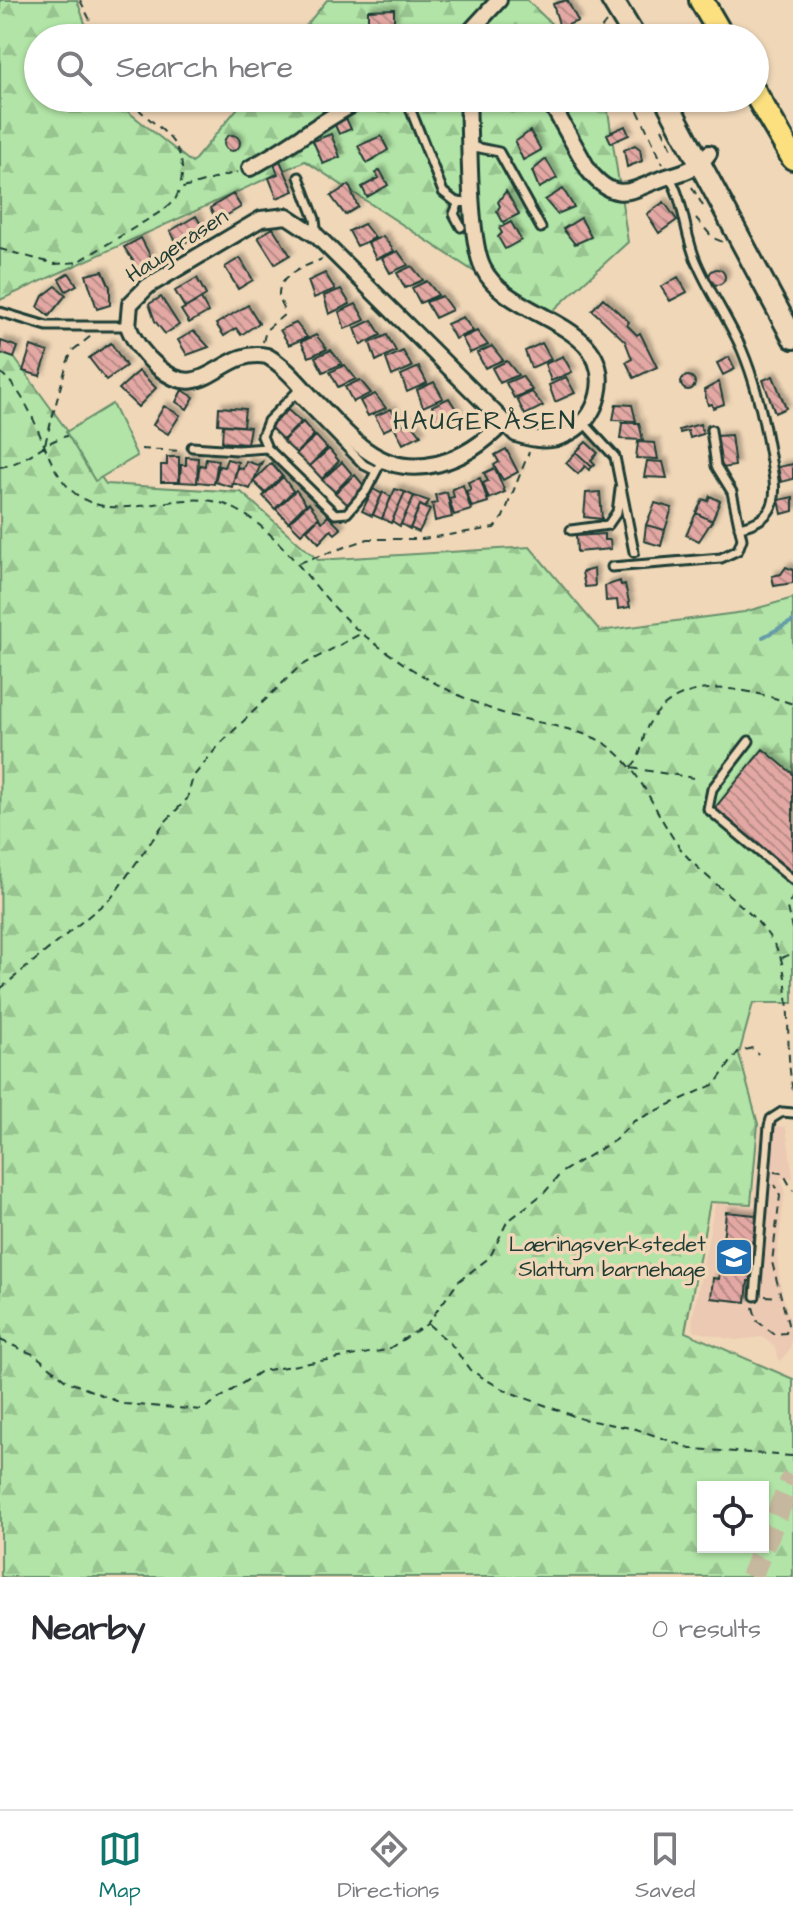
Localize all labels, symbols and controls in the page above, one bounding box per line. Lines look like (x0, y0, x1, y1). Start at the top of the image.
search box (24, 24, 769, 112)
icon: search (52, 46, 96, 90)
text: Search here (116, 47, 293, 89)
street label: Haugeråsen (120, 201, 235, 291)
district label: HAUGERÅSEN (393, 403, 577, 439)
place label: Læringsverkstedet Slattum barnehage (509, 1229, 706, 1286)
school or university icon: Læringsverkstedet Slattum barnehage (713, 1236, 755, 1278)
map controls (697, 1481, 769, 1553)
button: locate (697, 1481, 769, 1553)
text: Nearby (32, 1605, 146, 1653)
text: 0 results (652, 1611, 761, 1647)
tab: Map (98, 1827, 142, 1906)
tab: Directions (337, 1827, 440, 1906)
tab: Saved (635, 1827, 695, 1906)

